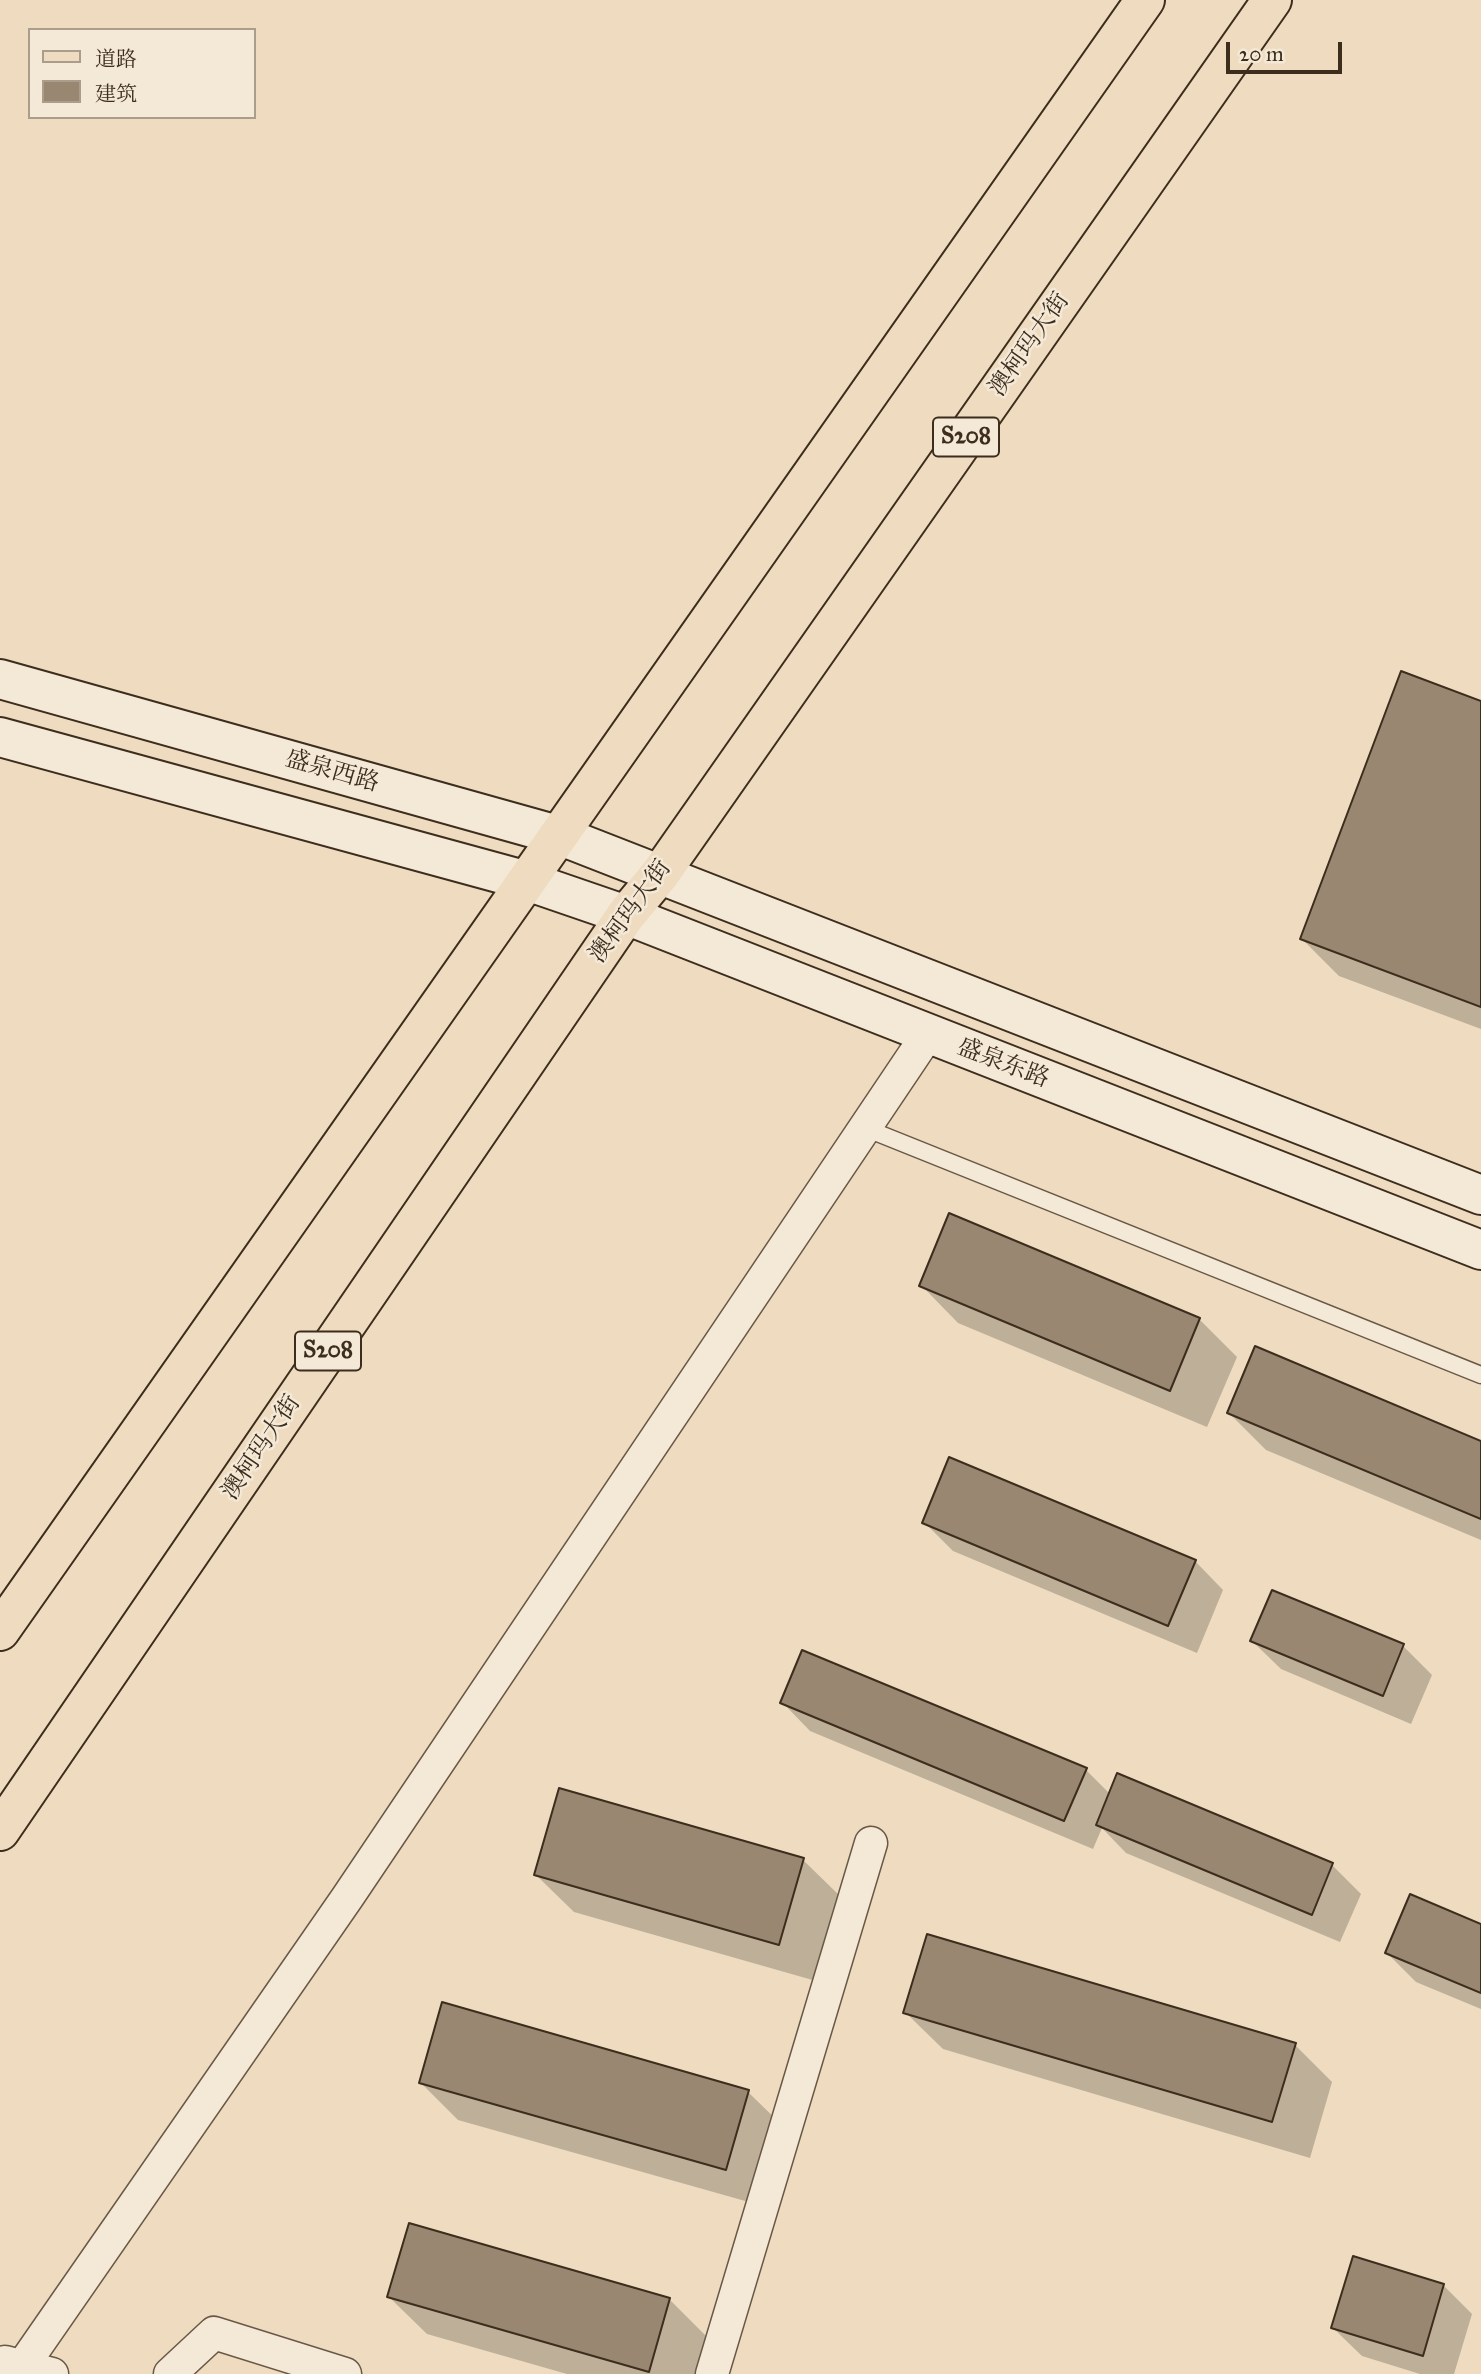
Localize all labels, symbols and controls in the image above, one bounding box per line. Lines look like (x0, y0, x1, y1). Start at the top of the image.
legend (28, 28, 256, 119)
scale bar (1229, 28, 1344, 72)
text: 20 m (1239, 41, 1284, 67)
text: 道路 (95, 46, 137, 72)
text: 建筑 (95, 81, 137, 107)
street label: 澳柯玛大街 (984, 288, 1076, 402)
road number: S208 (933, 418, 999, 457)
street label: 盛泉西路 (282, 745, 382, 799)
street label: 澳柯玛大街 (584, 855, 678, 969)
street label: 盛泉东路 (953, 1033, 1053, 1095)
road number: S208 (295, 1332, 361, 1370)
street label: 澳柯玛大街 (217, 1390, 307, 1506)

